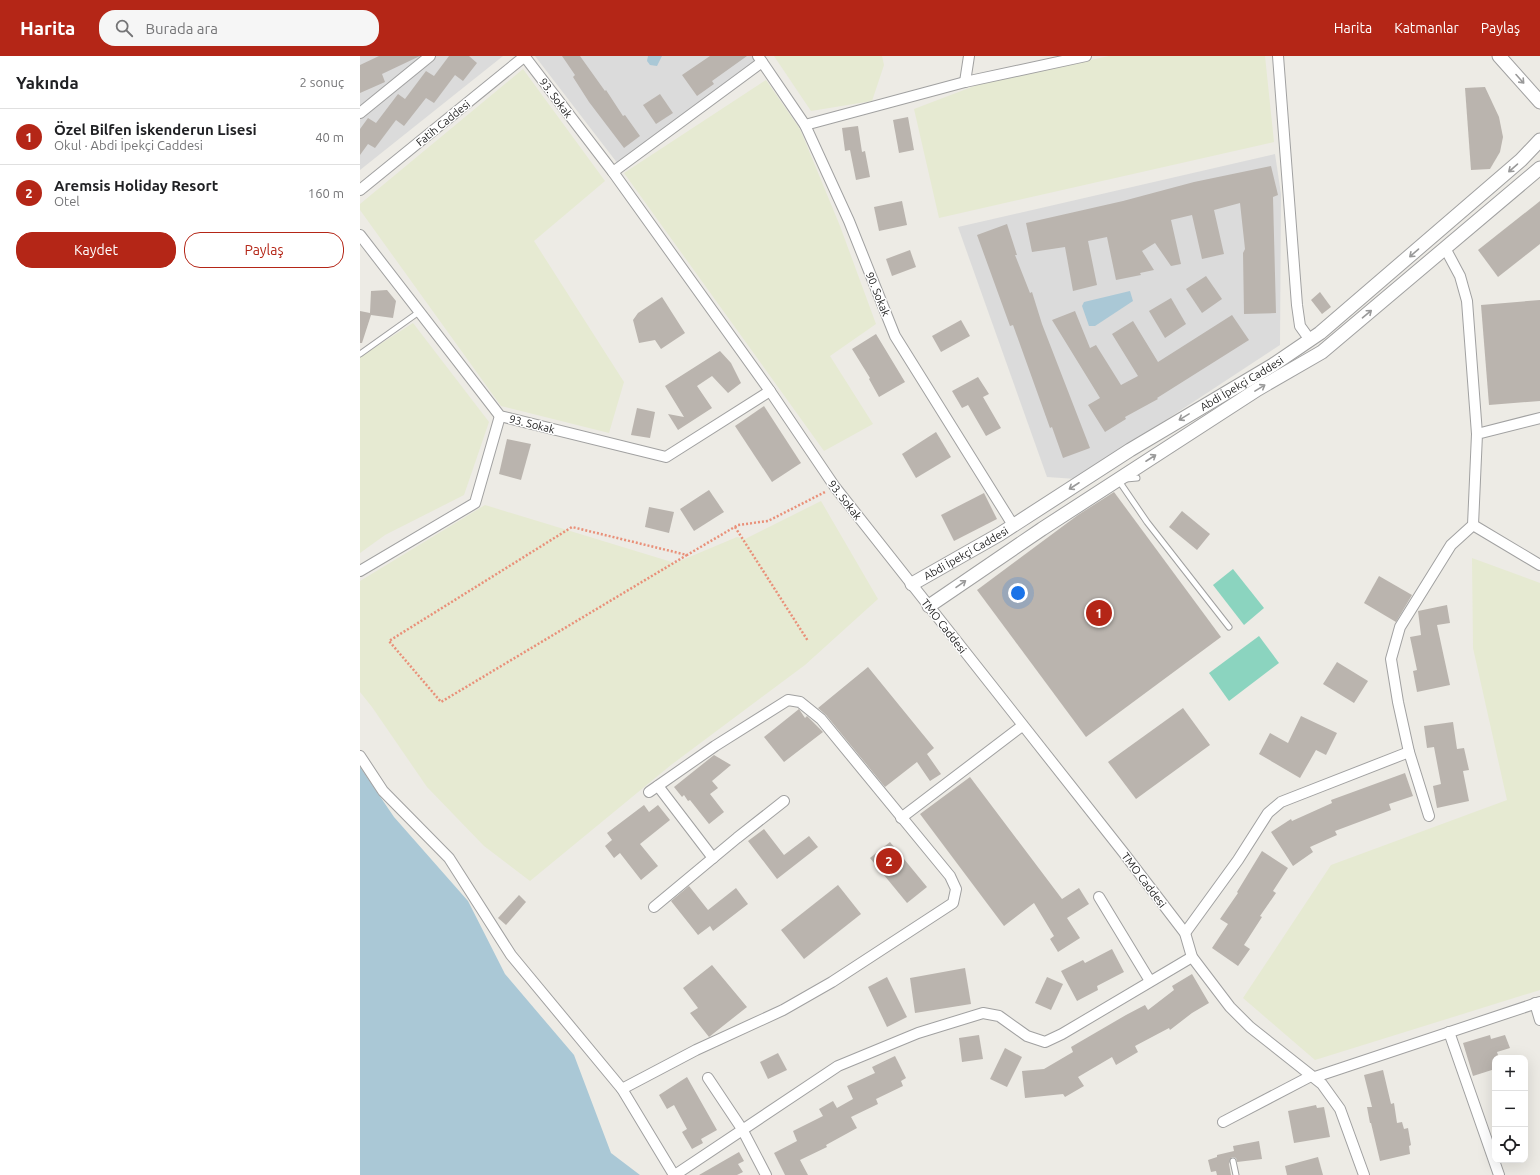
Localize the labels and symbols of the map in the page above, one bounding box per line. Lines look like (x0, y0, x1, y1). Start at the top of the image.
one-way arrow (1515, 73, 1524, 83)
street label: 93. Sokak (537, 76, 575, 121)
street label: Fatih Caddesi (414, 98, 472, 148)
one-way arrow (1507, 163, 1518, 172)
one-way arrow (1409, 248, 1420, 257)
street label: 90. Sokak (864, 270, 892, 318)
one-way arrow (1361, 310, 1372, 319)
street label: Abdi İpekçi Caddesi (1198, 354, 1286, 413)
one-way arrow (1254, 383, 1266, 391)
street label: 93. Sokak (508, 413, 556, 436)
one-way arrow (1178, 414, 1190, 422)
one-way arrow (1145, 454, 1156, 462)
street label: 93. Sokak (826, 478, 864, 522)
one-way arrow (1068, 482, 1079, 490)
street label: Abdi İpekçi Caddesi (922, 524, 1010, 582)
one-way arrow (955, 580, 966, 588)
your location (1008, 583, 1028, 603)
street label: TMO Caddesi (919, 596, 969, 656)
pin: 1 (1086, 598, 1112, 628)
pin: 2 (876, 846, 902, 876)
street label: TMO Caddesi (1119, 850, 1169, 910)

